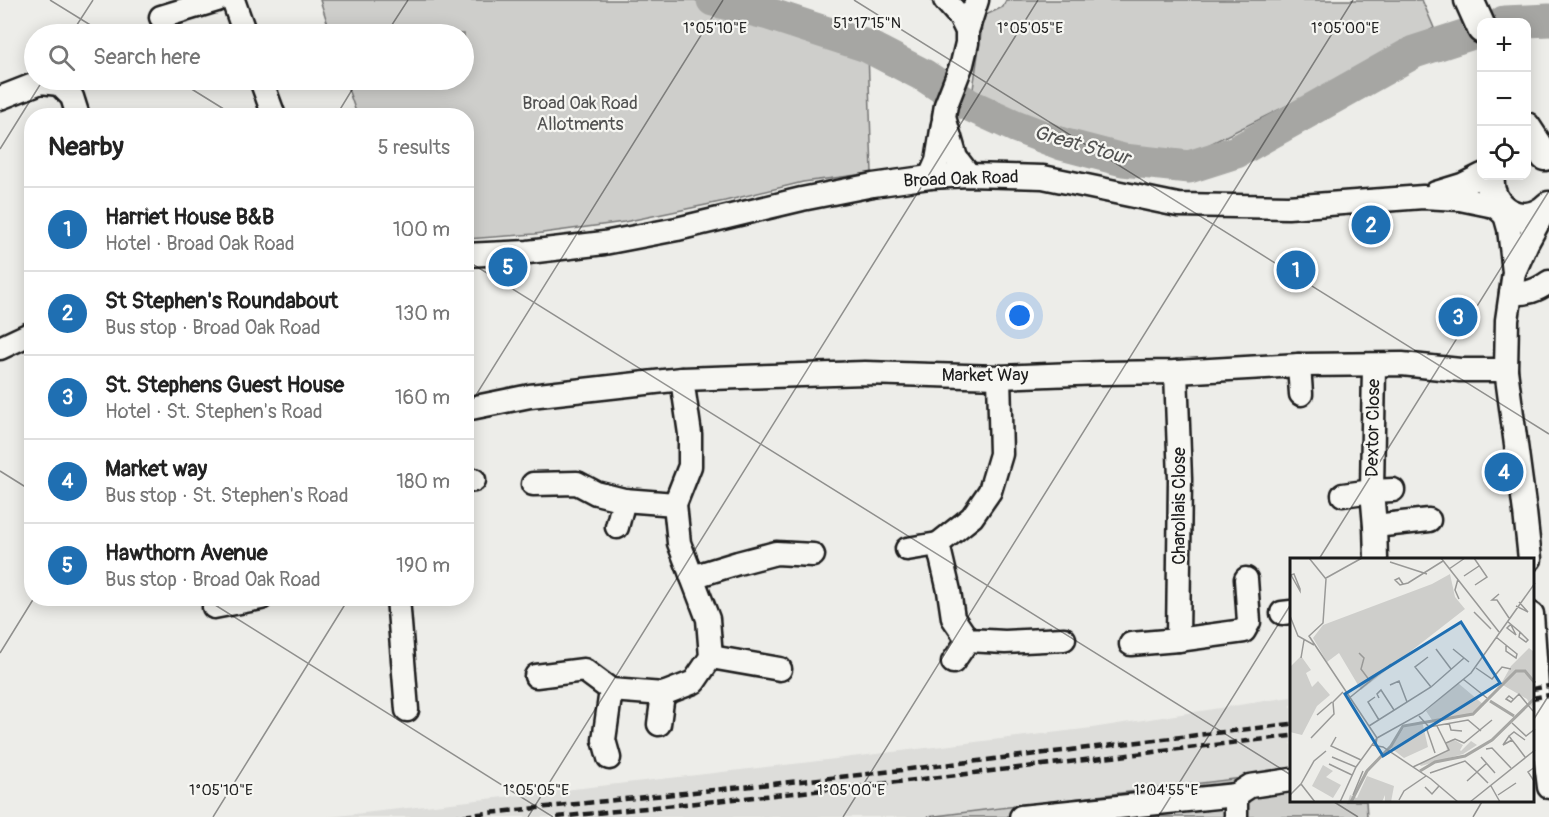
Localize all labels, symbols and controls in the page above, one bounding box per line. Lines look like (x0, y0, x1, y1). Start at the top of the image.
text: 51°17'15"N (833, 14, 901, 33)
map controls (1477, 18, 1531, 180)
button: + (1477, 18, 1531, 72)
text: 1°05'10"E (683, 19, 747, 38)
text: 1°05'05"E (997, 19, 1063, 38)
text: 1°05'00"E (1311, 19, 1379, 38)
search box (24, 24, 474, 90)
icon: search (45, 41, 78, 74)
text: Search here (93, 43, 200, 71)
button: − (1477, 72, 1531, 126)
park label: Broad Oak Road Allotments (522, 92, 638, 136)
water label: Great Stour (1031, 119, 1136, 171)
button: locate (1477, 126, 1531, 180)
text: Nearby (48, 131, 124, 163)
text: 5 results (378, 135, 450, 160)
street label: Broad Oak Road (903, 165, 1019, 193)
pin: 2 (1352, 202, 1390, 248)
text: Harriet House B&B (105, 203, 274, 231)
text: 1 (64, 217, 71, 242)
text: 100 m (393, 217, 450, 242)
text: Hotel · Broad Oak Road (105, 231, 295, 256)
pin: 5 (488, 244, 528, 290)
pin: 1 (1276, 248, 1316, 292)
text: St Stephen's Roundabout (105, 287, 338, 315)
pin: 3 (1438, 294, 1478, 340)
text: 2 (62, 301, 73, 326)
text: 130 m (395, 301, 450, 326)
your location (1005, 301, 1034, 330)
text: Bus stop · Broad Oak Road (105, 315, 321, 340)
street label: Market Way (942, 364, 1029, 387)
text: St. Stephens Guest House (105, 371, 344, 399)
street label: Dextor Close (1361, 378, 1385, 477)
text: 3 (62, 385, 73, 410)
text: 160 m (395, 385, 450, 410)
text: Hotel · St. Stephen's Road (105, 399, 323, 424)
street label: Charollais Close (1168, 447, 1191, 565)
pin: 4 (1484, 450, 1524, 494)
text: Market way (105, 455, 207, 483)
text: 4 (62, 469, 73, 494)
text: 180 m (396, 469, 450, 494)
text: Bus stop · St. Stephen's Road (105, 483, 348, 508)
text: Hawthorn Avenue (105, 539, 268, 567)
text: 5 (62, 553, 73, 578)
text: 190 m (396, 553, 450, 578)
inset map (1290, 558, 1534, 802)
text: Bus stop · Broad Oak Road (105, 567, 321, 592)
text: 1°05'10"E (189, 781, 253, 800)
text: 1°05'05"E (503, 781, 569, 800)
text: 1°05'00"E (817, 781, 885, 800)
text: 1°04'55"E (1134, 781, 1198, 800)

